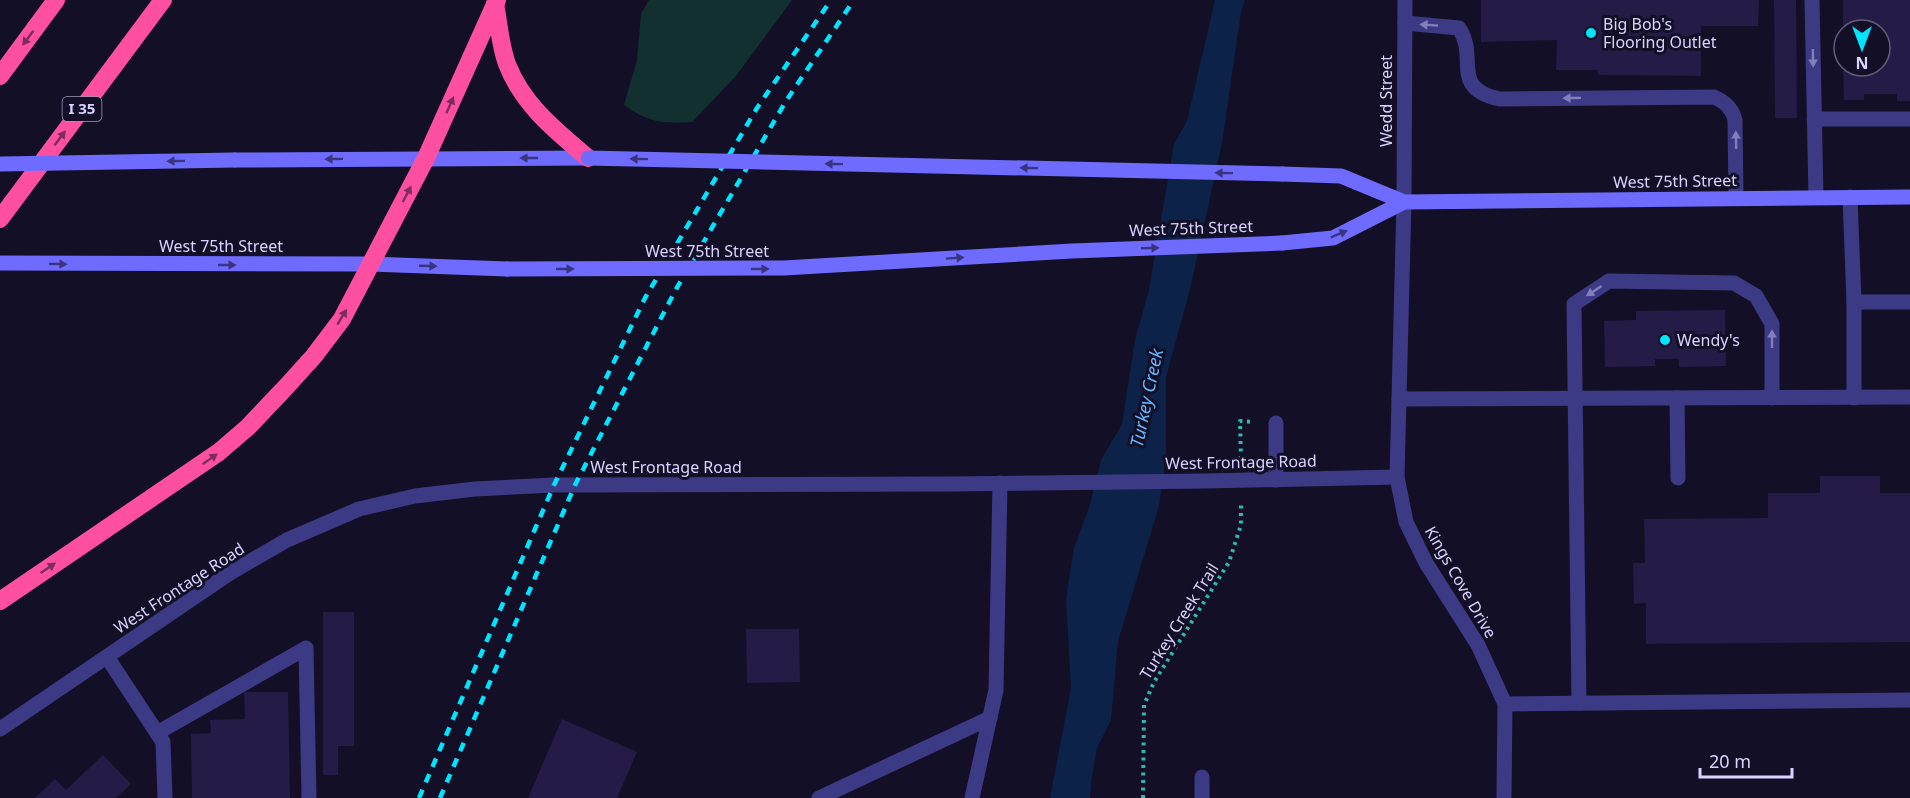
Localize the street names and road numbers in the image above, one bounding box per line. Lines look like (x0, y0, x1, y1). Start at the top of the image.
street label: Wedd Street (1375, 55, 1397, 147)
road number: I 35 (62, 97, 101, 121)
street label: West 75th Street (1613, 169, 1737, 193)
street label: West 75th Street (1129, 215, 1254, 241)
street label: West 75th Street (159, 235, 283, 257)
street label: West 75th Street (645, 240, 769, 262)
street label: West Frontage Road (1165, 450, 1317, 474)
street label: West Frontage Road (590, 456, 742, 478)
street label: Kings Cove Drive (1420, 522, 1502, 642)
street label: West Frontage Road (109, 537, 249, 639)
street label: Turkey Creek Trail (1134, 559, 1224, 683)

